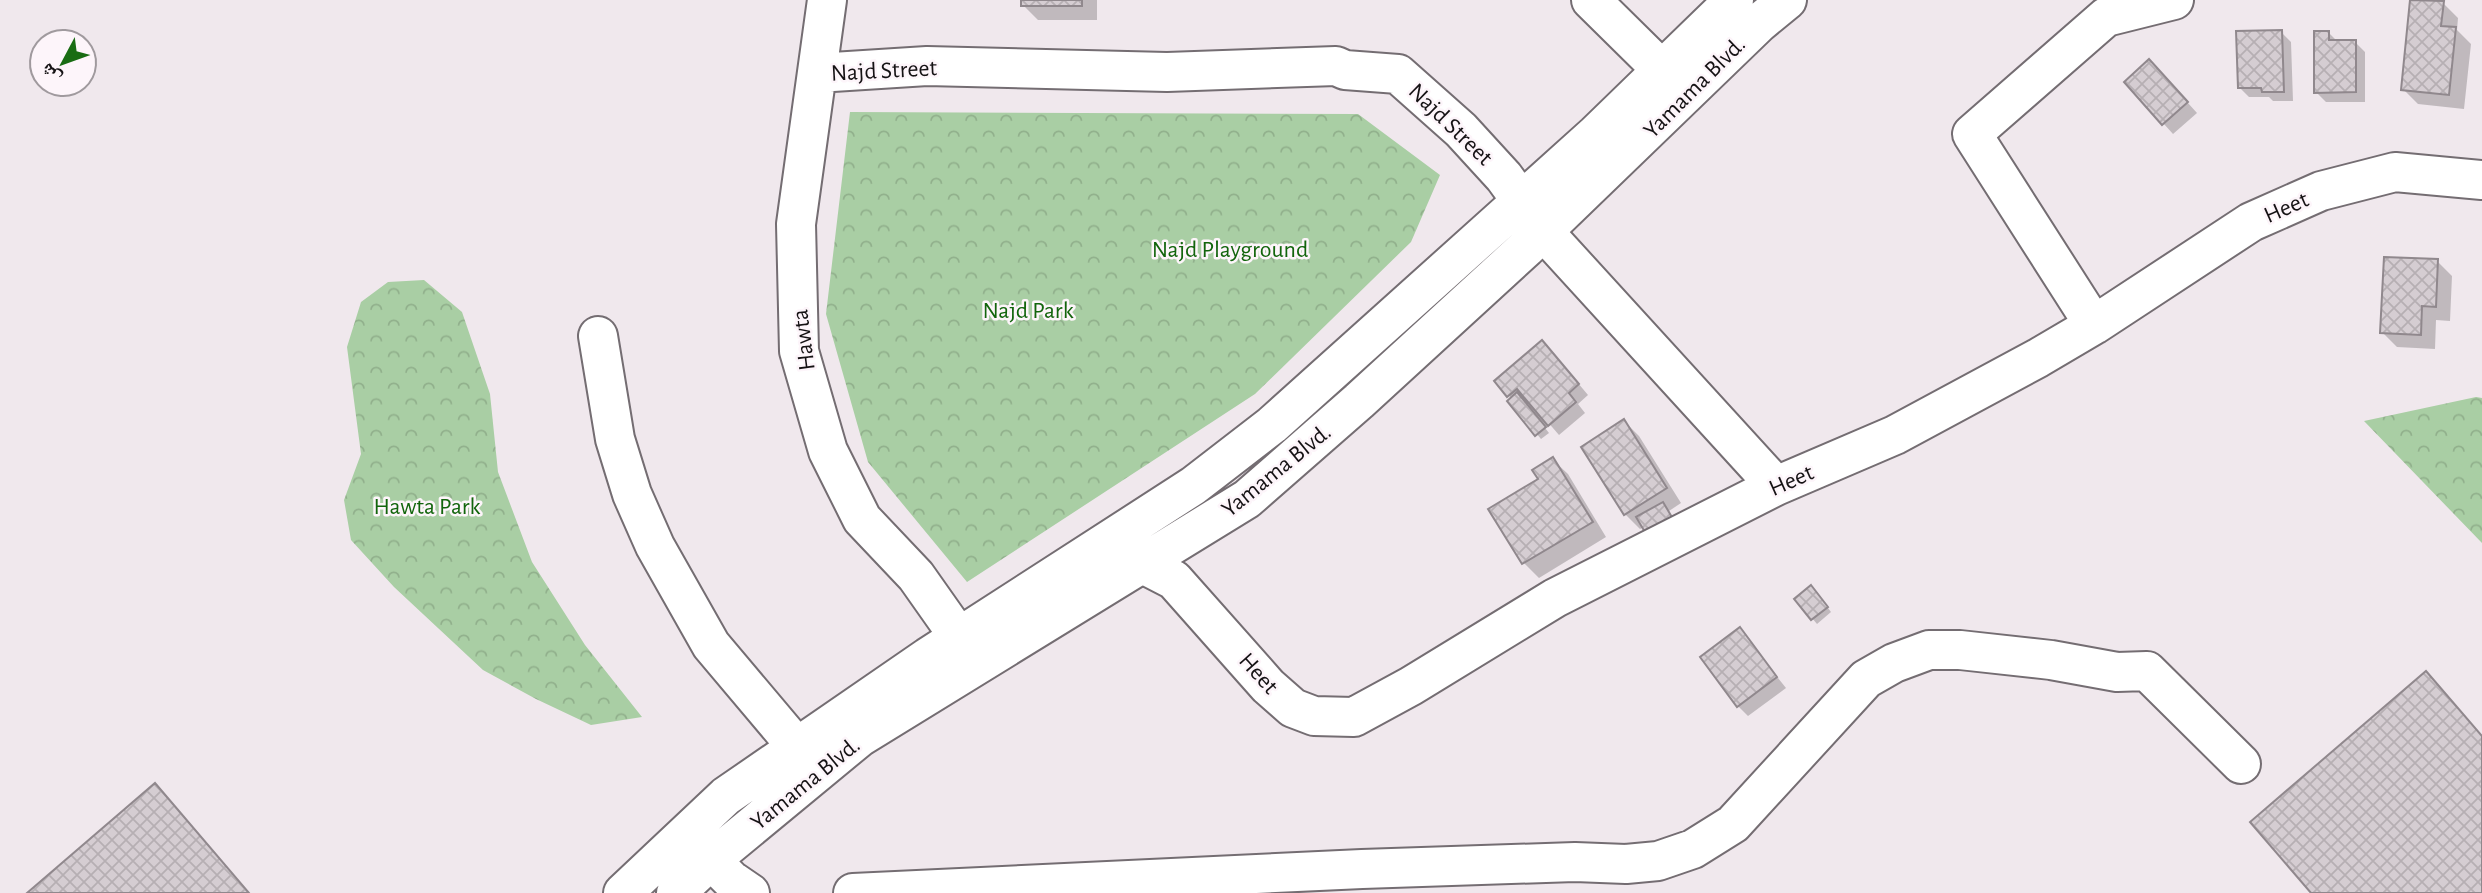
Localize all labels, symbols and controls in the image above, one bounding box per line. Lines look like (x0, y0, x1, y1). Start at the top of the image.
north arrow (28, 28, 98, 98)
street label: Yamama Blvd. (1639, 32, 1750, 143)
street label: Najd Street (830, 56, 938, 86)
text: ش (38, 59, 66, 87)
street label: Najd Street (1404, 79, 1497, 170)
street label: Heet (2261, 188, 2312, 228)
park label: Najd Playground (1152, 238, 1308, 262)
park label: Najd Park (982, 299, 1074, 323)
street label: Hawta (788, 308, 820, 372)
street label: Yamama Blvd. (1217, 420, 1336, 522)
street label: Heet (1766, 461, 1817, 501)
park label: Hawta Park (373, 495, 481, 519)
street label: Heet (1234, 649, 1283, 699)
street label: Yamama Blvd. (746, 733, 865, 835)

